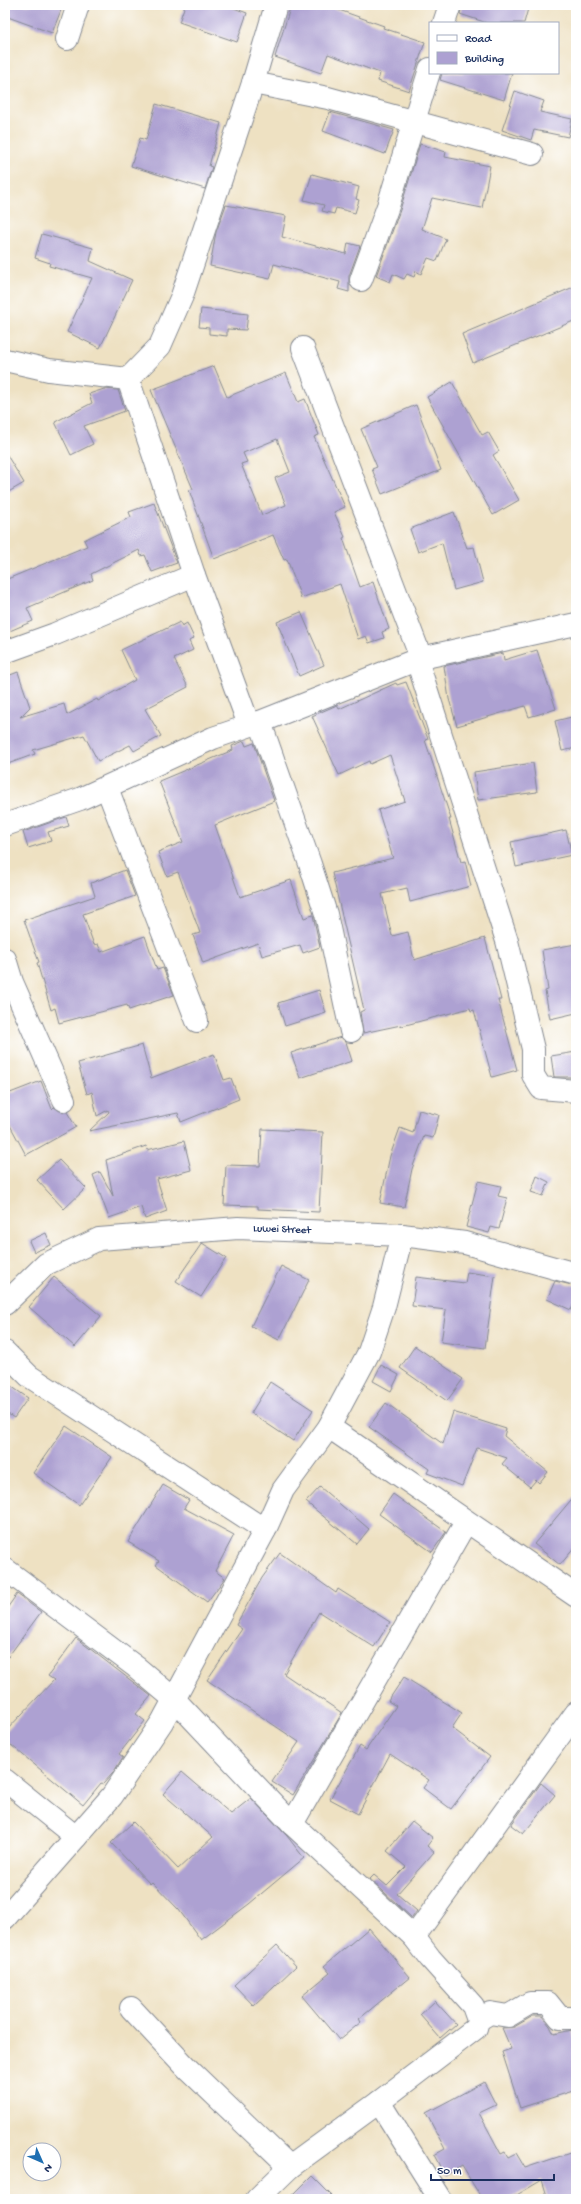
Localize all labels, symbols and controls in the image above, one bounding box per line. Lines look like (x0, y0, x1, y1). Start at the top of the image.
legend (429, 22, 559, 74)
text: Road (465, 33, 492, 47)
text: Building (464, 53, 504, 67)
street label: Luwei Street (253, 1223, 313, 1237)
north arrow (22, 2142, 62, 2182)
scale bar (431, 2156, 554, 2182)
text: N (41, 2161, 54, 2174)
text: 50 m (437, 2165, 462, 2179)

